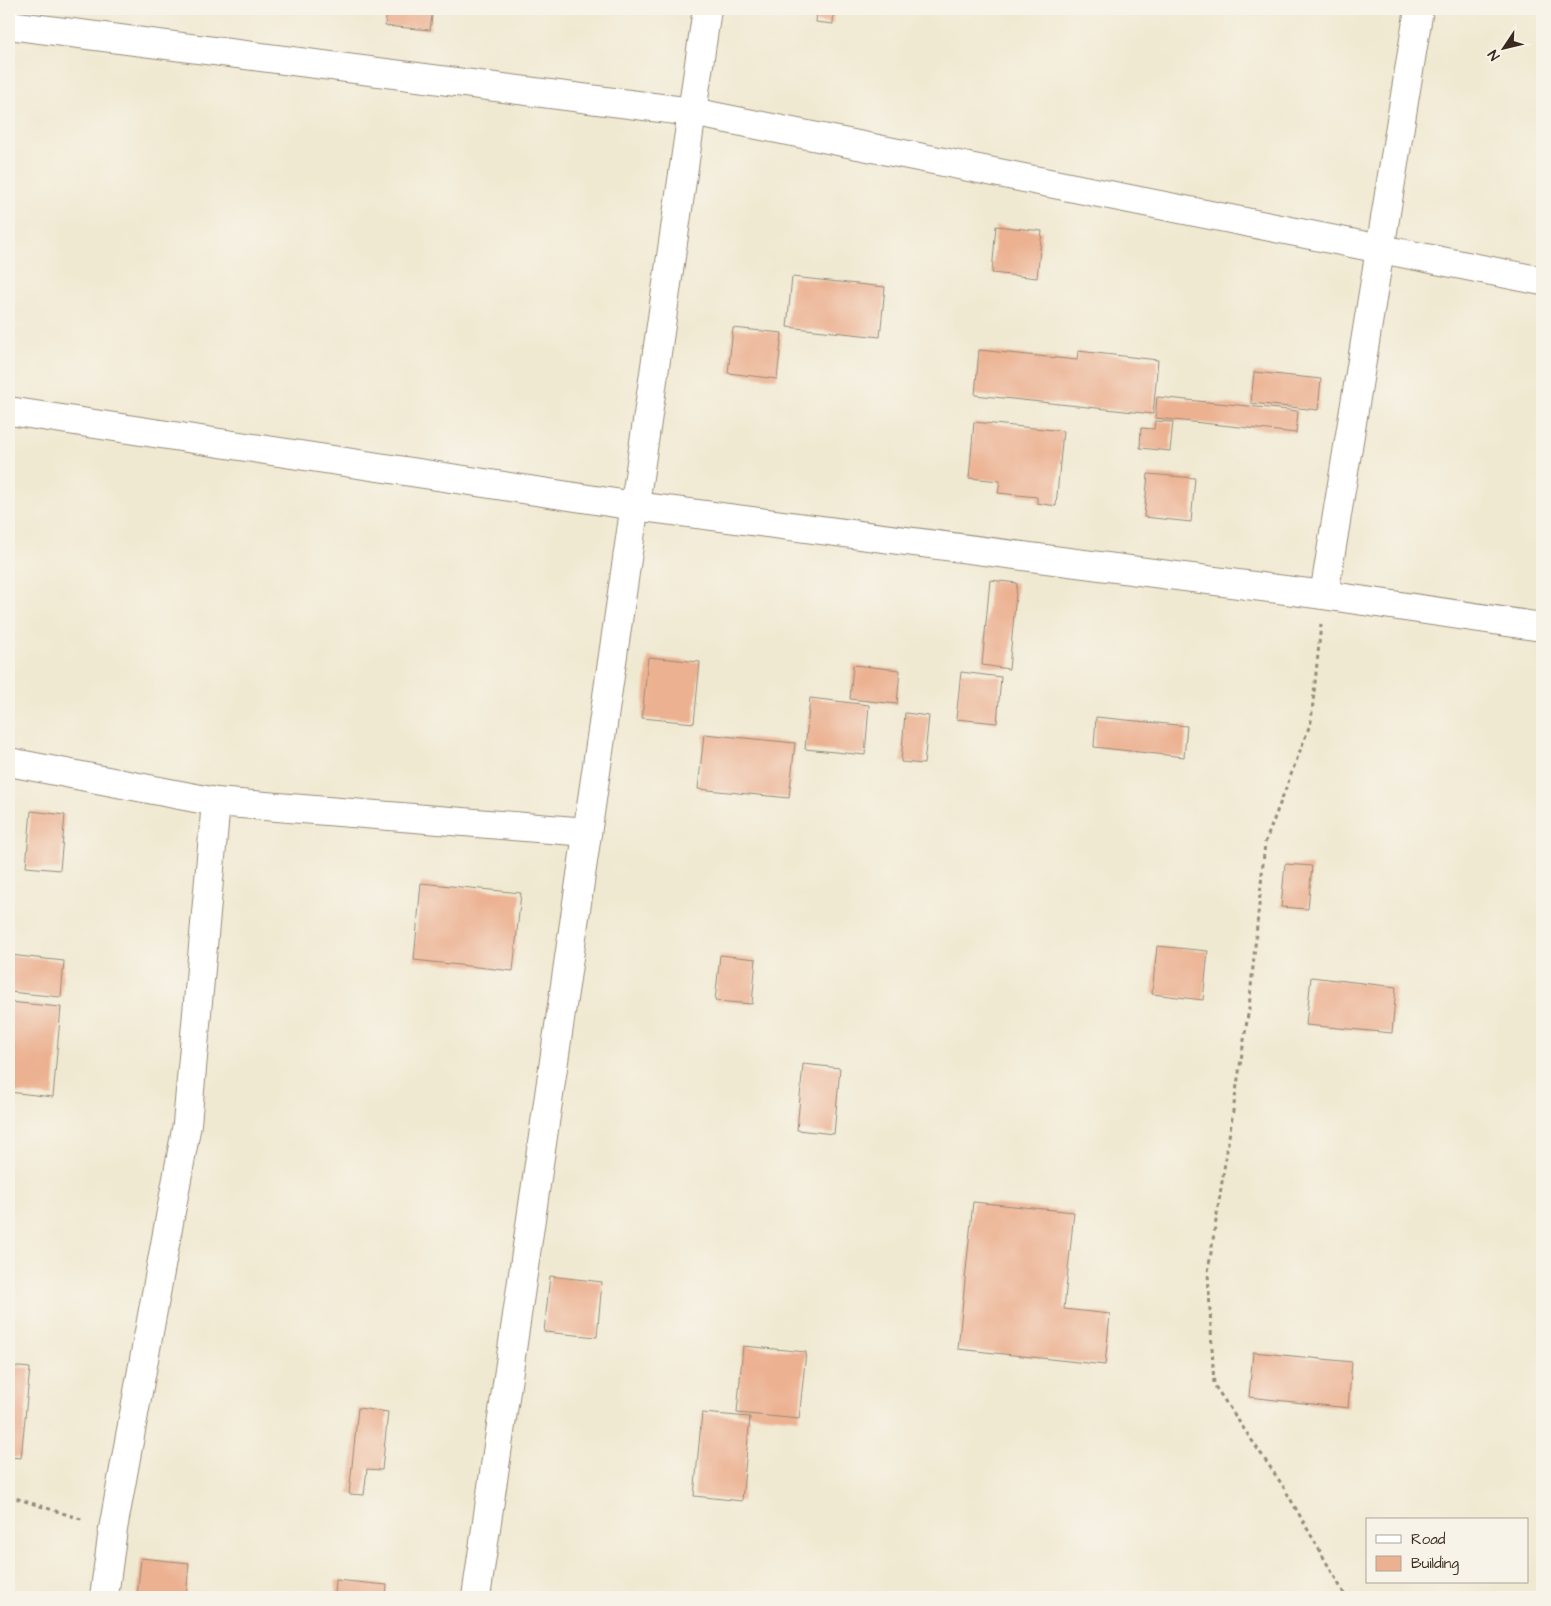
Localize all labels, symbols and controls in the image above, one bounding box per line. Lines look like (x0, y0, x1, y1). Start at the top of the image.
north arrow (1478, 22, 1528, 72)
text: N (1483, 45, 1505, 64)
legend (1366, 1518, 1528, 1584)
text: Road (1411, 1529, 1446, 1550)
text: Building (1411, 1553, 1459, 1575)

